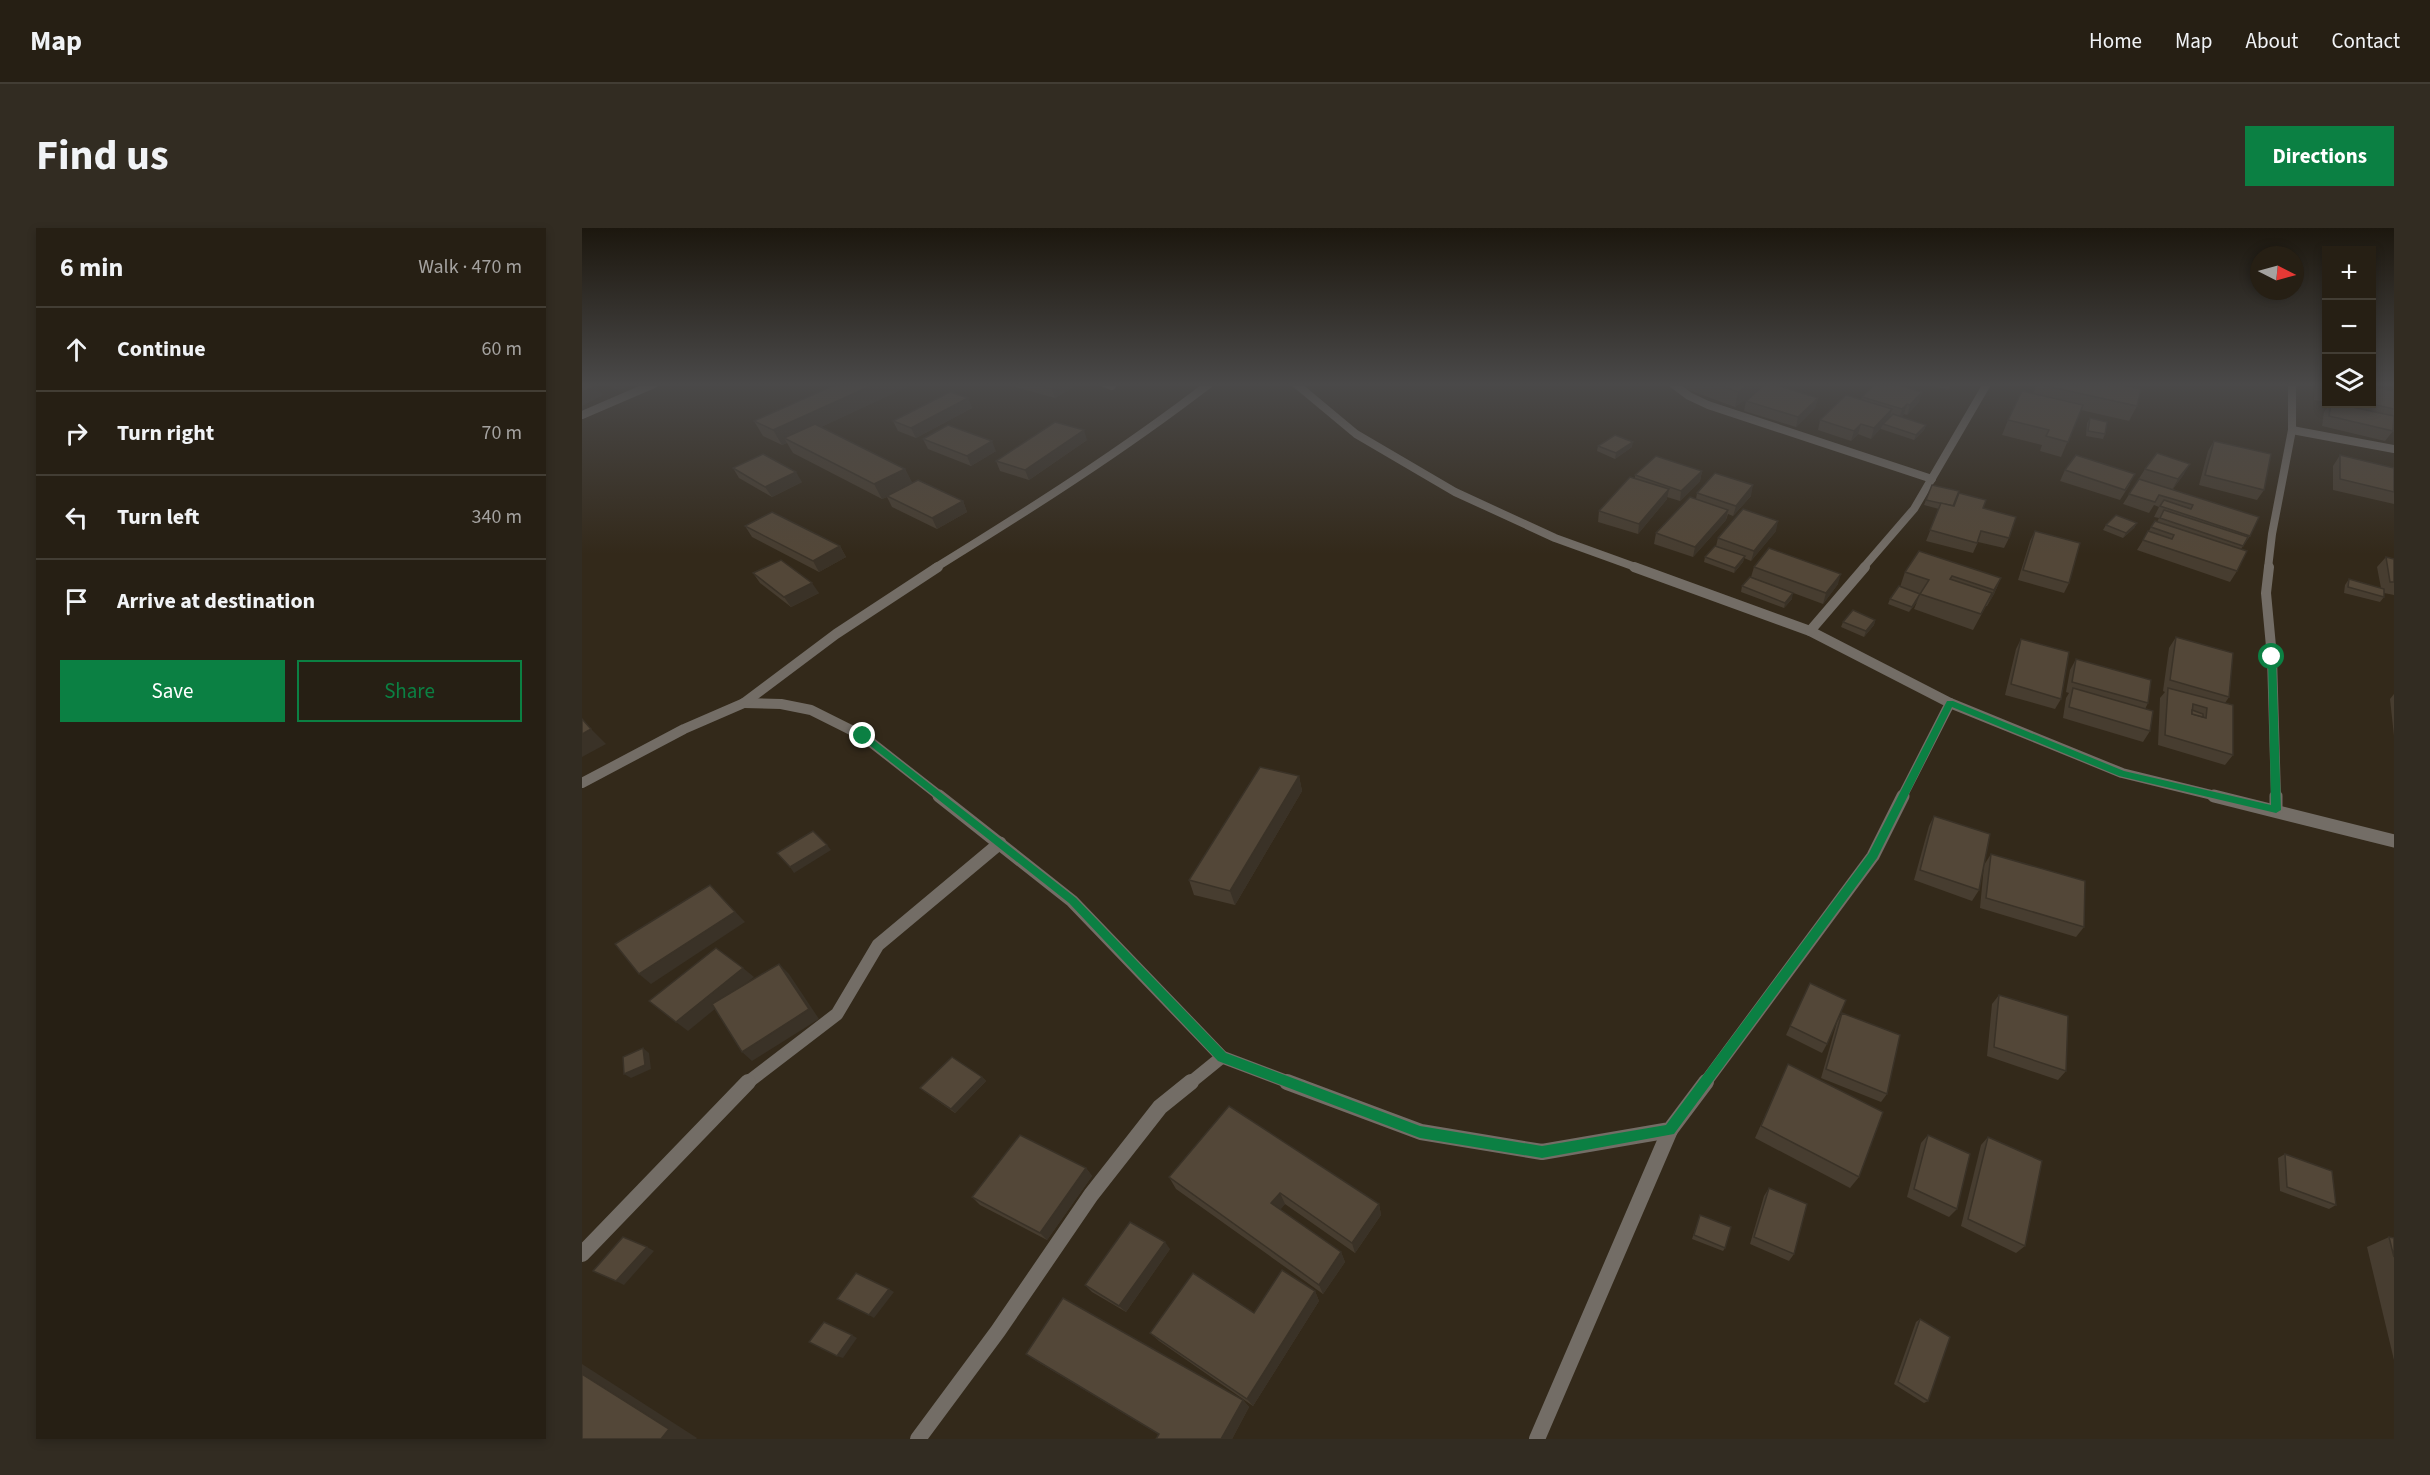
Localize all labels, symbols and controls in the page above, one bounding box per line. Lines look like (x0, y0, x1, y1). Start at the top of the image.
text: Map (30, 21, 82, 61)
text: Home (2089, 26, 2142, 56)
text: Map (2175, 26, 2213, 56)
text: About (2246, 26, 2298, 56)
text: Contact (2331, 26, 2400, 56)
text: Find us (36, 126, 169, 186)
button: Directions (2245, 126, 2394, 186)
north arrow (2250, 246, 2304, 300)
map controls (2322, 246, 2376, 408)
button: + (2322, 246, 2376, 300)
text: 6 min (60, 249, 123, 286)
text: Walk · 470 m (418, 253, 522, 281)
button: − (2322, 300, 2376, 354)
icon: ahead (60, 333, 93, 366)
text: Continue (117, 333, 206, 365)
text: 60 m (482, 335, 522, 363)
button: layers (2322, 354, 2376, 408)
icon: right (60, 417, 93, 450)
text: Turn right (117, 417, 214, 449)
text: 70 m (482, 419, 522, 447)
icon: left (60, 501, 93, 534)
text: Turn left (117, 501, 199, 533)
text: 340 m (472, 503, 522, 531)
icon: arrive (60, 585, 93, 618)
text: Arrive at destination (117, 585, 315, 617)
route start (2258, 643, 2284, 669)
button: Save (60, 660, 285, 722)
button: Share (297, 660, 522, 722)
route end (849, 722, 875, 748)

